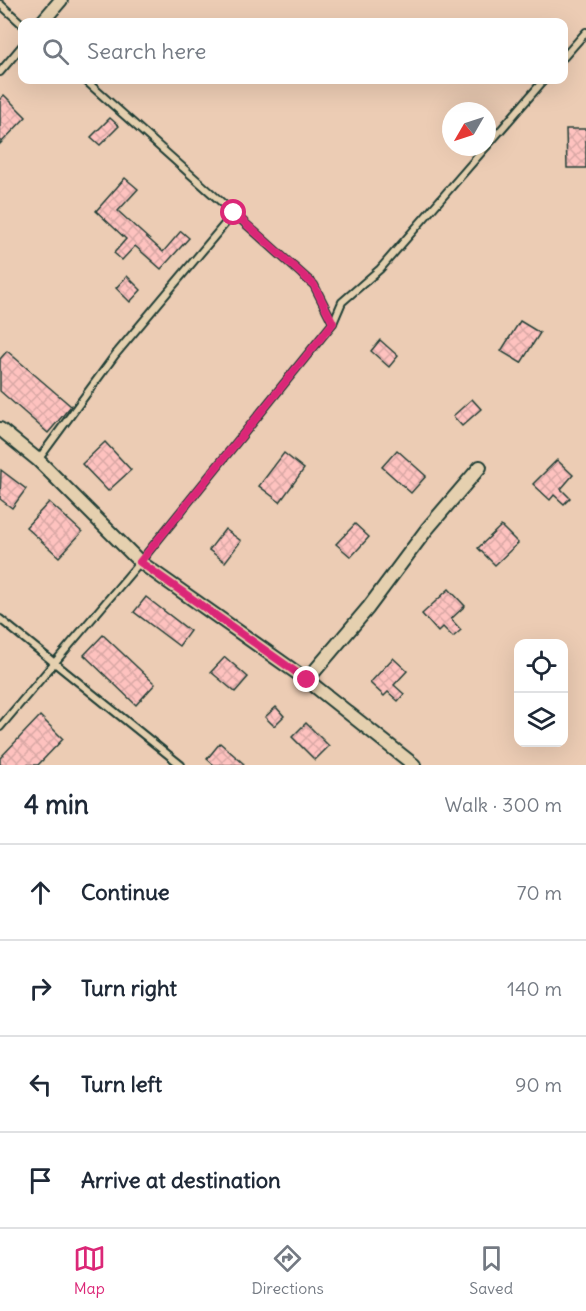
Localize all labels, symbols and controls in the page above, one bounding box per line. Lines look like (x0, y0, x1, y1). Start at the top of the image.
search box (18, 18, 568, 84)
icon: search (39, 35, 72, 68)
text: Search here (87, 37, 206, 65)
north arrow (442, 102, 496, 156)
route start (220, 199, 246, 225)
map controls (514, 639, 568, 747)
button: locate (514, 639, 568, 693)
route end (293, 666, 319, 692)
button: layers (514, 693, 568, 747)
text: 4 min (24, 788, 89, 821)
text: Walk · 300 m (444, 792, 562, 817)
icon: ahead (24, 876, 57, 909)
text: Continue (81, 878, 170, 906)
text: 70 m (517, 880, 562, 905)
icon: right (24, 972, 57, 1005)
text: Turn right (81, 974, 177, 1002)
text: 140 m (507, 976, 562, 1001)
icon: left (24, 1068, 57, 1101)
text: Turn left (81, 1070, 162, 1098)
text: 90 m (515, 1072, 562, 1097)
icon: arrive (24, 1164, 57, 1197)
text: Arrive at destination (81, 1166, 281, 1194)
tab: Map (73, 1242, 106, 1298)
tab: Directions (251, 1242, 324, 1298)
tab: Saved (469, 1242, 513, 1298)

